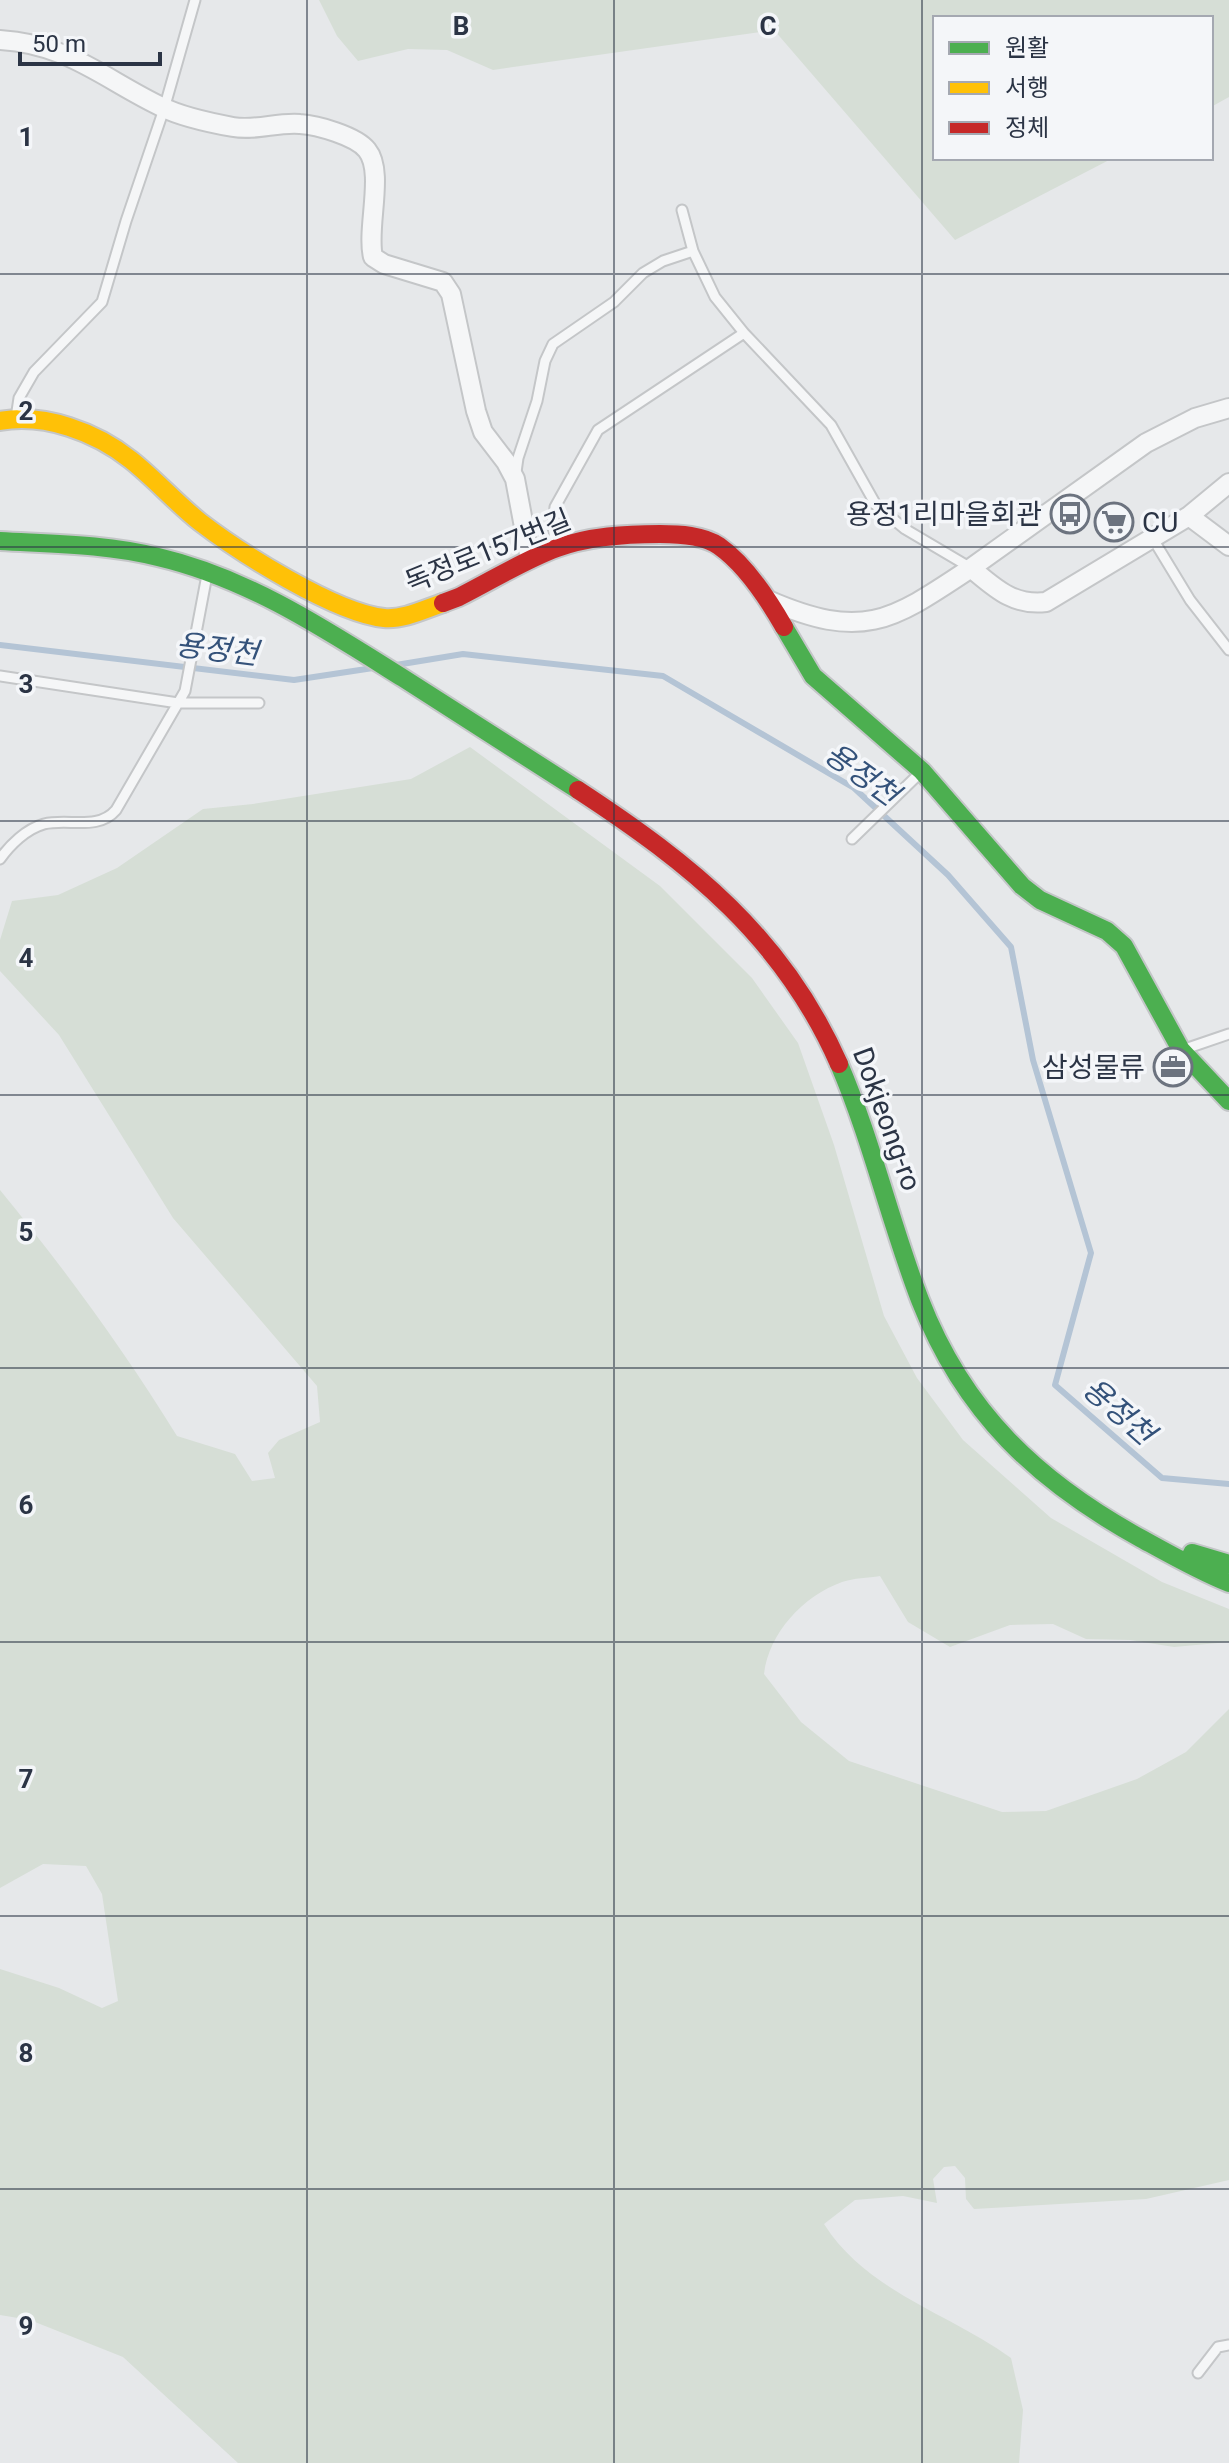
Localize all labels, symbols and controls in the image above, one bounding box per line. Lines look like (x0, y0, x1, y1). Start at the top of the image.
text: B (453, 11, 469, 41)
text: C (759, 11, 777, 41)
scale bar (20, 16, 160, 66)
legend (933, 16, 1213, 160)
text: 50 m (32, 30, 86, 58)
text: 원활 (1005, 34, 1049, 62)
text: 서행 (1005, 74, 1049, 102)
text: 정체 (1005, 114, 1049, 142)
text: 1 (19, 122, 33, 152)
text: 2 (19, 396, 33, 426)
bus stop icon: 용정1리마을회관 (1049, 493, 1091, 535)
place label: 용정1리마을회관 (846, 498, 1042, 531)
supermarket icon: CU (1093, 501, 1135, 543)
street label: 독정로157번길 (400, 503, 576, 599)
place label: CU (1142, 506, 1178, 539)
water label: 용정천 (174, 627, 264, 672)
text: 3 (19, 669, 33, 699)
water label: 용정천 (818, 736, 909, 814)
text: 4 (19, 943, 34, 973)
street label: Dokjeong-ro (846, 1043, 928, 1195)
office icon: 삼성물류 (1152, 1046, 1194, 1088)
place label: 삼성물류 (1042, 1051, 1145, 1084)
text: 5 (19, 1217, 33, 1247)
water label: 용정천 (1076, 1371, 1164, 1454)
text: 6 (19, 1490, 34, 1520)
text: 7 (19, 1764, 33, 1794)
text: 8 (19, 2038, 33, 2068)
text: 9 (19, 2311, 33, 2341)

